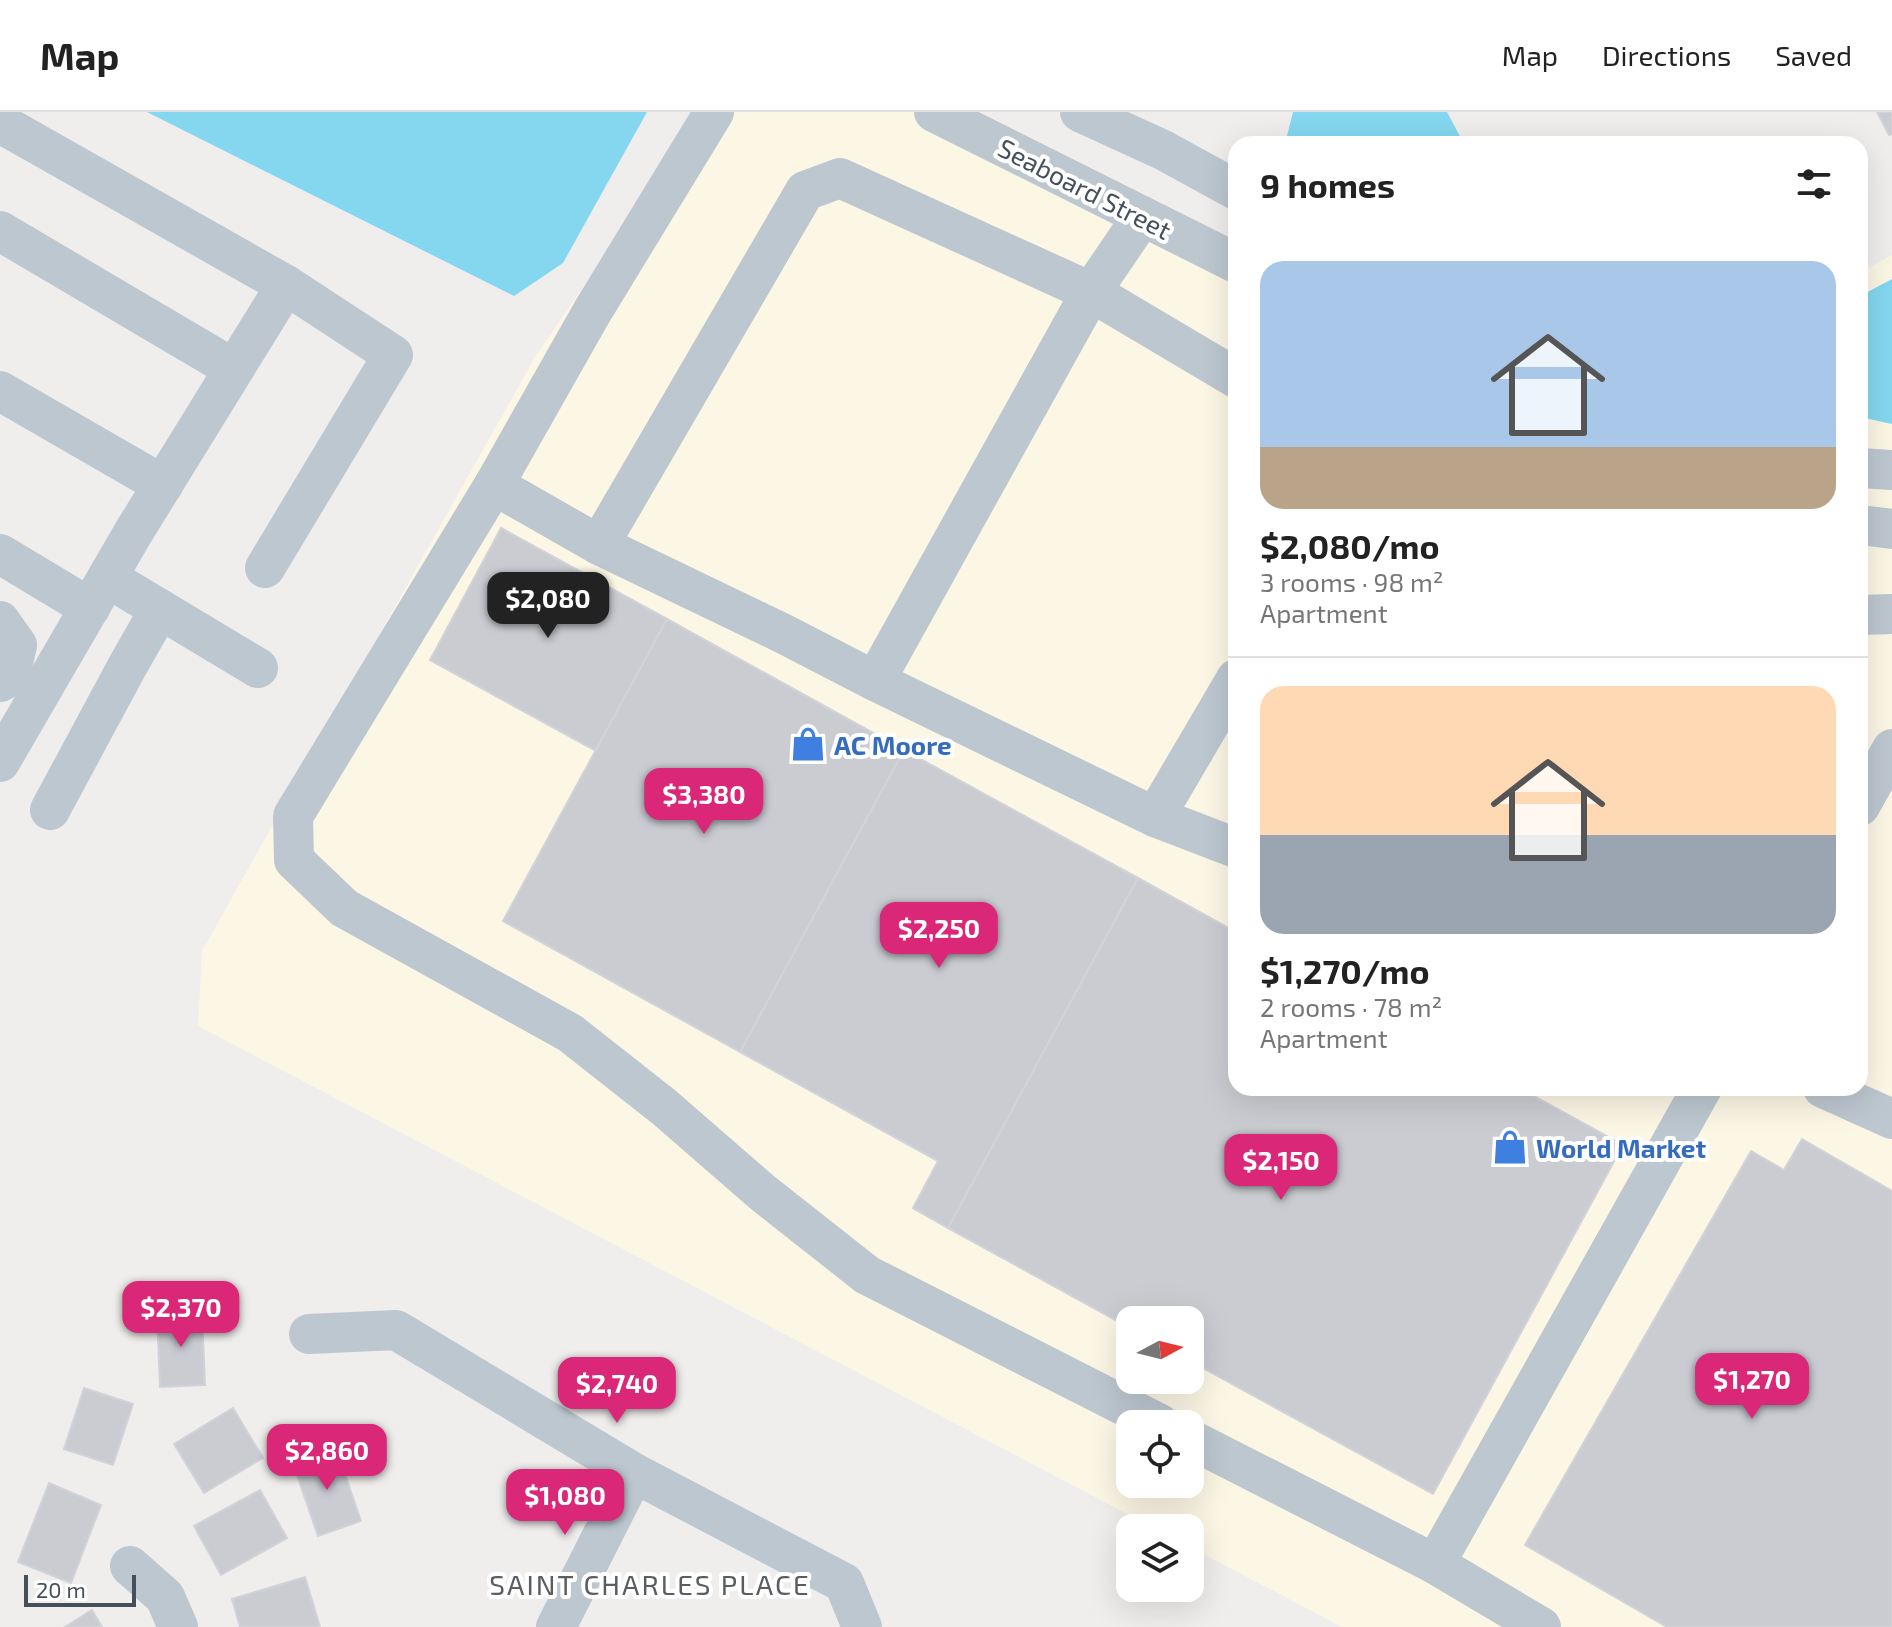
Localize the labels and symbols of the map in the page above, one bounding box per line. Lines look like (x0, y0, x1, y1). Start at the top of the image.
street label: Seaboard Street (993, 131, 1177, 245)
pin: $2,080 (483, 572, 613, 640)
shop icon: AC Moore (789, 725, 827, 763)
place label: AC Moore (834, 729, 952, 760)
pin: $3,380 (639, 768, 769, 836)
pin: $2,250 (874, 902, 1004, 970)
shop icon: World Market (1491, 1128, 1529, 1166)
place label: World Market (1536, 1132, 1706, 1163)
pin: $2,150 (1216, 1134, 1346, 1202)
pin: $2,370 (116, 1281, 246, 1349)
north arrow (1116, 1306, 1204, 1394)
pin: $1,270 (1687, 1353, 1817, 1421)
pin: $2,740 (552, 1357, 682, 1425)
pin: $2,860 (262, 1424, 392, 1492)
pin: $1,080 (500, 1469, 630, 1537)
district label: SAINT CHARLES PLACE (489, 1567, 811, 1601)
scale bar (24, 1571, 136, 1607)

